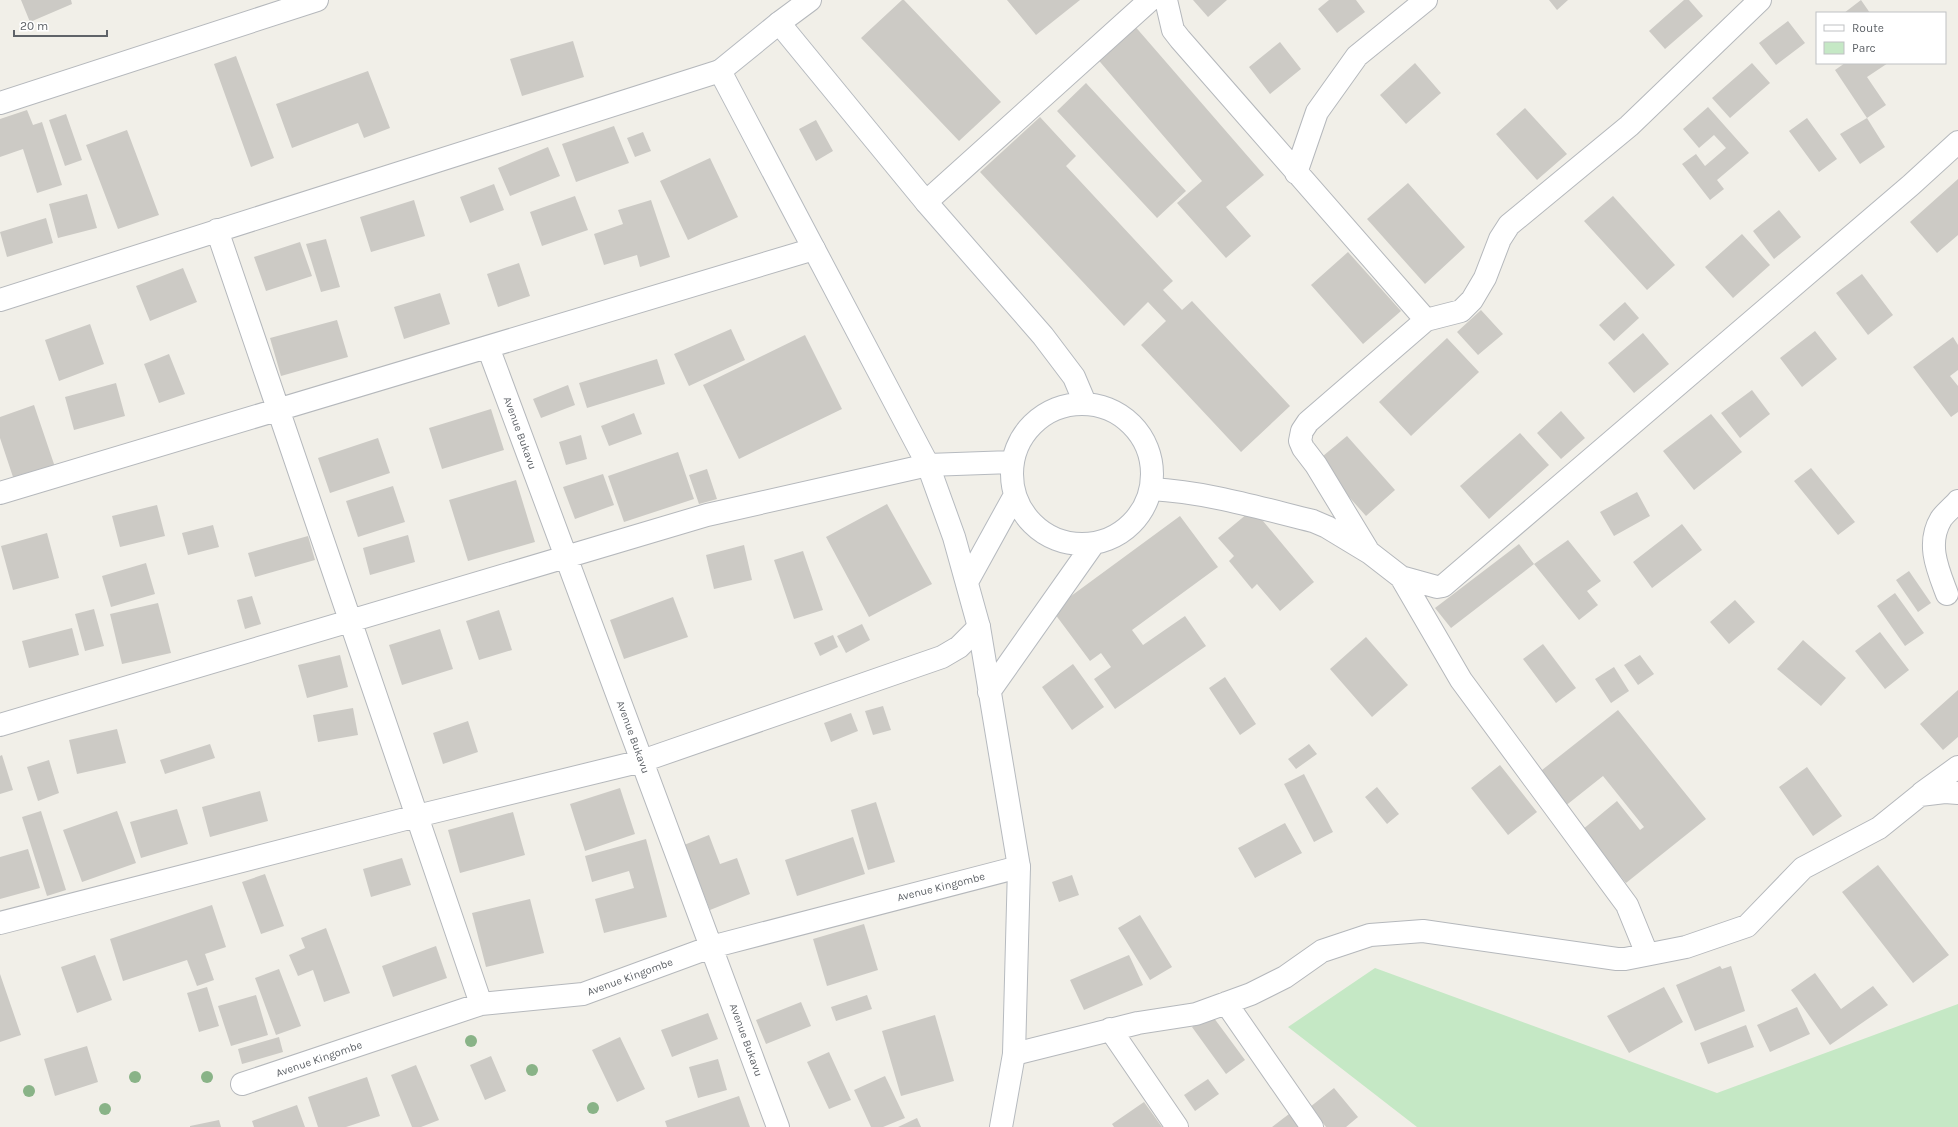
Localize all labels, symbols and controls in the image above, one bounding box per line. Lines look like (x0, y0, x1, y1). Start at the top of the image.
scale bar (14, 12, 107, 38)
legend (1816, 12, 1946, 64)
text: 20 m (20, 19, 48, 33)
text: Route (1852, 21, 1884, 35)
text: Parc (1852, 41, 1876, 55)
street label: Avenue Bukavu (501, 395, 539, 471)
street label: Avenue Bukavu (614, 699, 652, 775)
street label: Avenue Kingombe (896, 870, 987, 904)
street label: Avenue Kingombe (585, 955, 675, 999)
street label: Avenue Bukavu (727, 1002, 765, 1078)
street label: Avenue Kingombe (274, 1038, 364, 1080)

